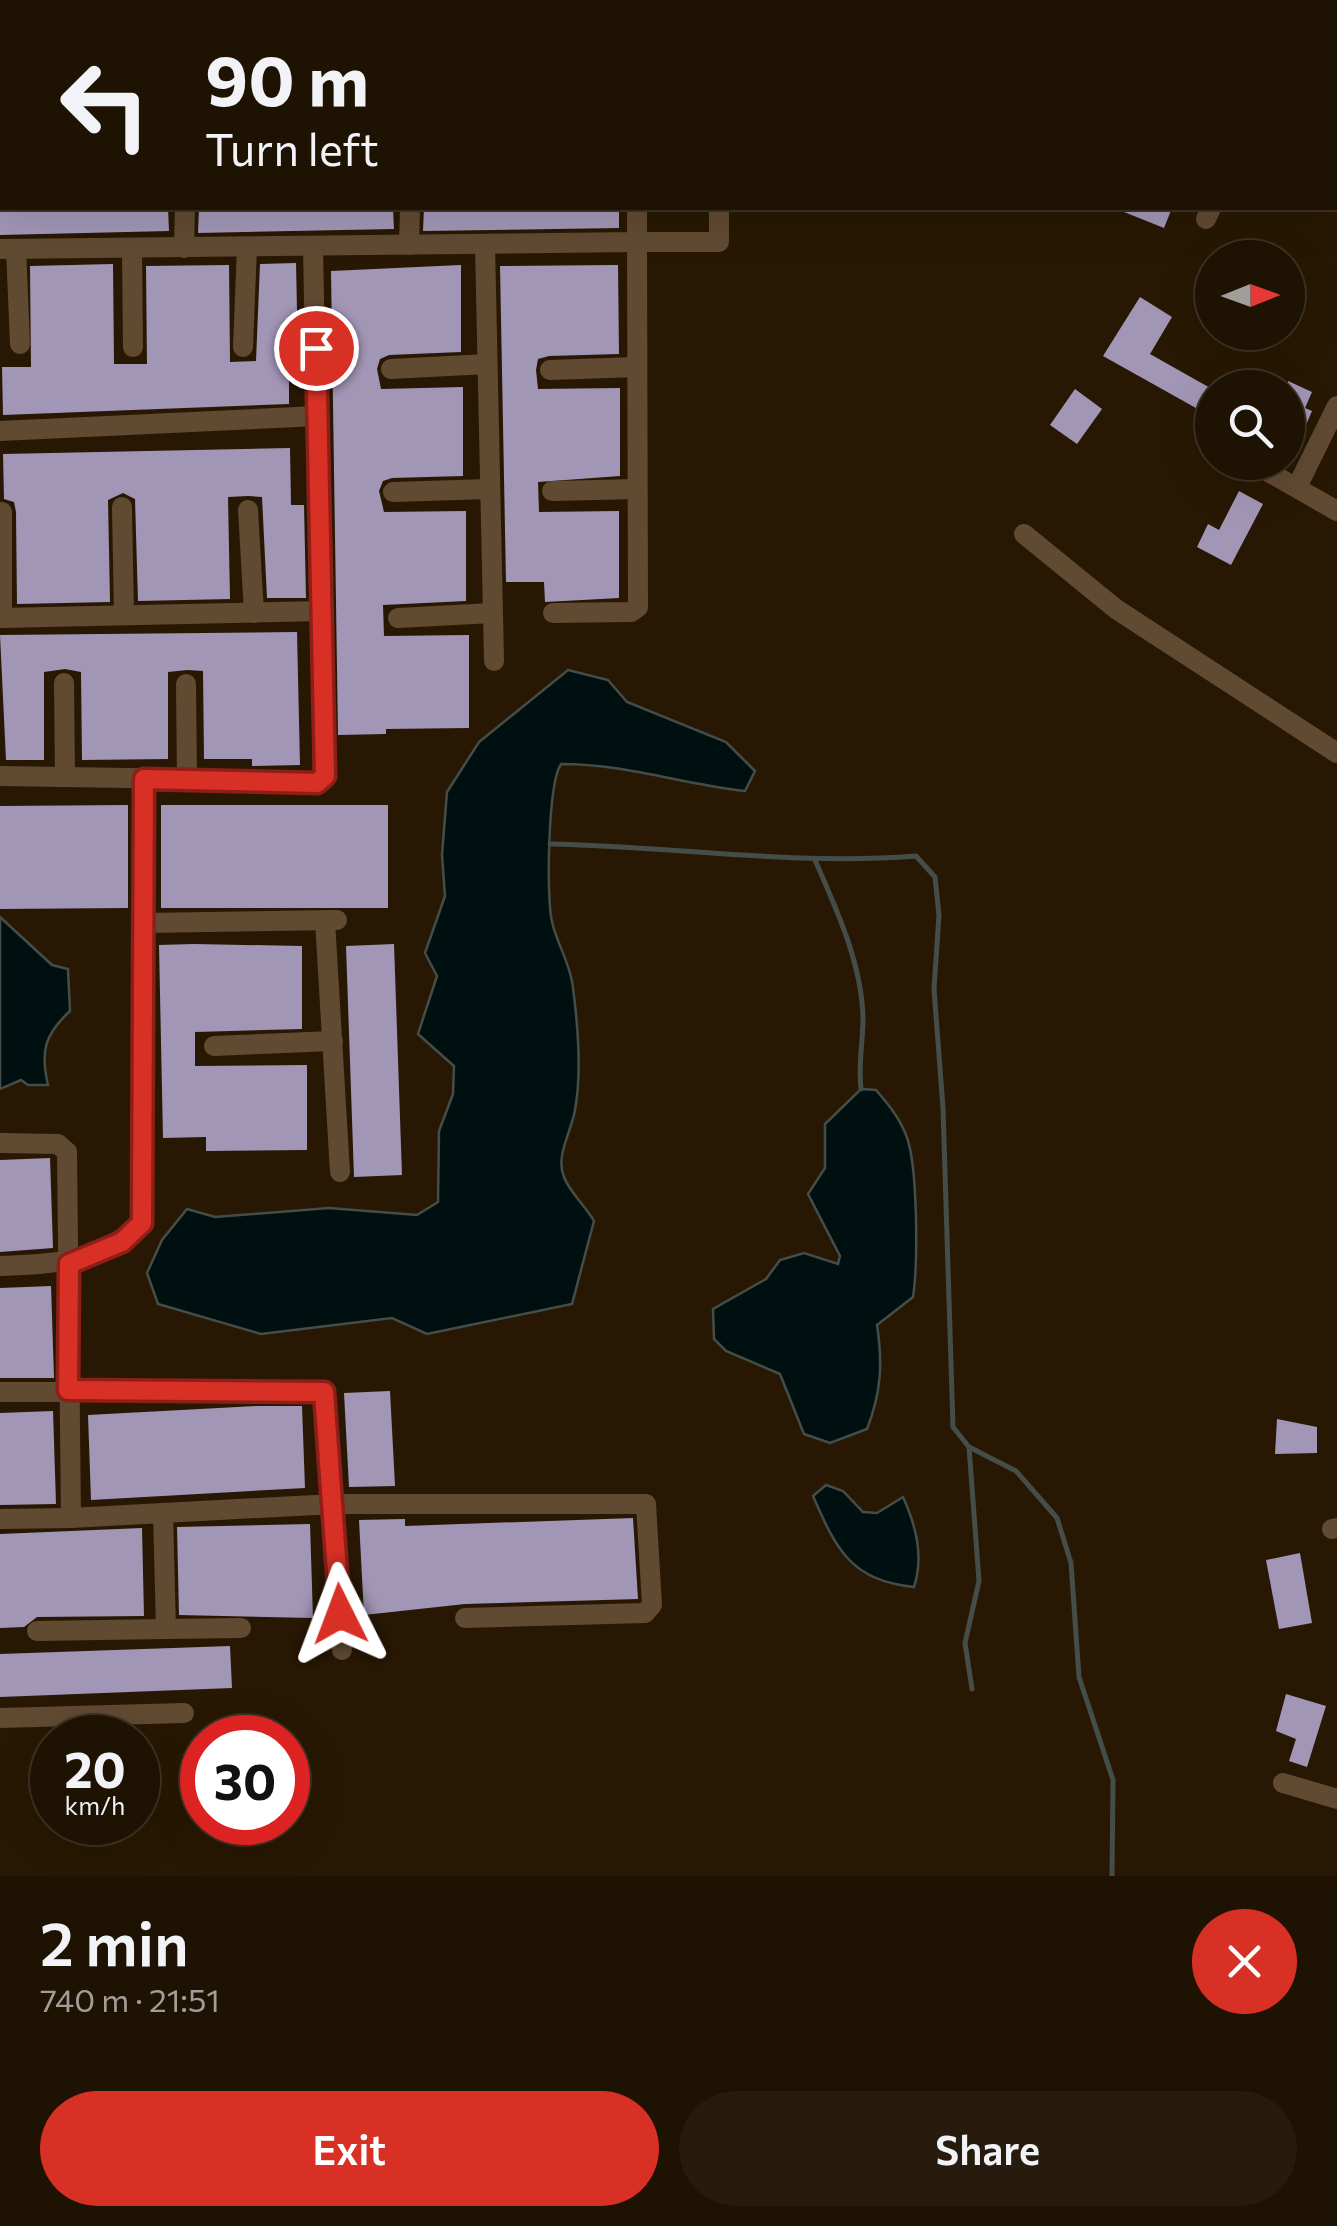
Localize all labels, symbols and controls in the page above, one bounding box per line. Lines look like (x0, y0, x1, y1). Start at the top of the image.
text: 90 m (205, 35, 369, 120)
icon: left (40, 40, 170, 170)
text: Turn left (205, 120, 379, 175)
north arrow (1195, 240, 1305, 350)
map controls (1195, 240, 1305, 480)
pin (274, 306, 359, 391)
icon: arrive (289, 321, 344, 376)
button: search (1195, 370, 1305, 480)
position arrow (288, 1562, 392, 1666)
speed limit sign: 30 (180, 1715, 310, 1845)
text: 20 (64, 1737, 126, 1798)
text: km/h (65, 1790, 125, 1820)
text: 2 min (40, 1905, 189, 1978)
button: close (1192, 1909, 1297, 2014)
text: 740 m · 21:51 (40, 1979, 220, 2019)
button: Exit (40, 2091, 659, 2206)
button: Share (679, 2091, 1297, 2206)

